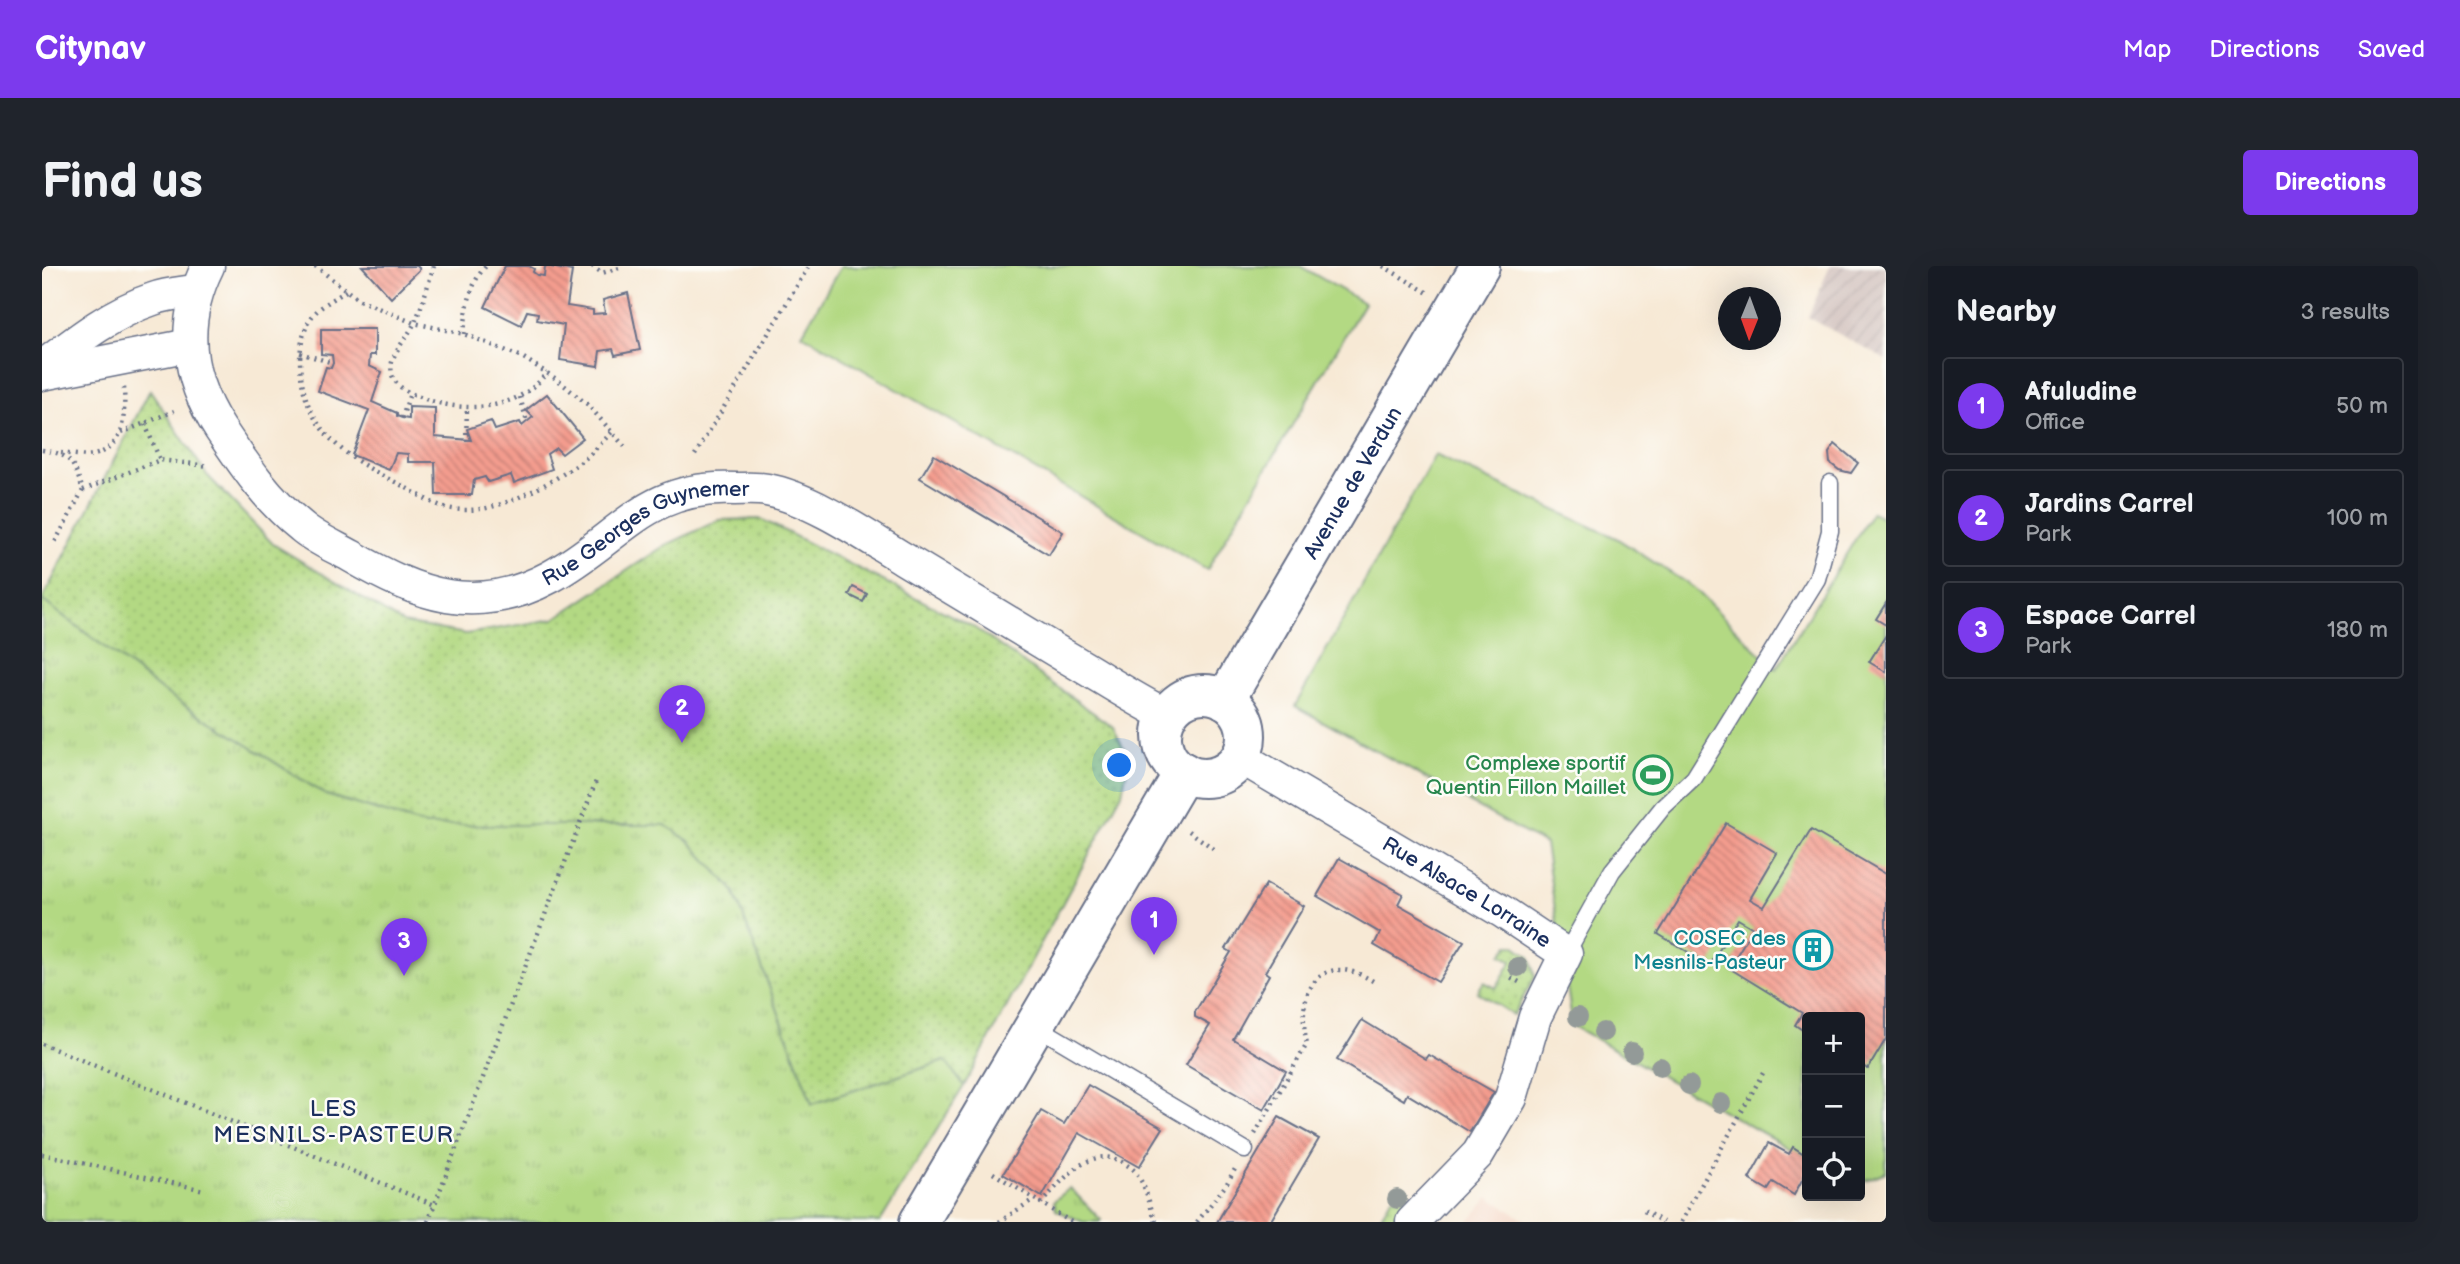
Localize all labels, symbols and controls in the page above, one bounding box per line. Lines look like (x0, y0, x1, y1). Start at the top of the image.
text: Citynav (35, 29, 146, 69)
text: Map (2123, 35, 2171, 64)
text: Directions (2209, 35, 2320, 64)
text: Saved (2358, 35, 2425, 64)
button: Directions (2243, 150, 2418, 215)
text: Find us (42, 153, 203, 212)
north arrow (1718, 287, 1781, 350)
text: Nearby (1956, 294, 2056, 330)
text: 3 results (2301, 298, 2390, 326)
text: Afuludine (2025, 377, 2137, 408)
text: 1 (1976, 392, 1986, 420)
text: 50 m (2336, 392, 2388, 420)
street label: Avenue de Verdun (1298, 402, 1407, 563)
text: Office (2025, 408, 2085, 436)
street label: Rue Georges Guynemer (538, 476, 750, 591)
text: Jardins Carrel (2025, 489, 2194, 520)
text: 2 (1974, 504, 1988, 532)
text: 100 m (2327, 504, 2388, 532)
text: Park (2025, 520, 2071, 548)
text: Espace Carrel (2025, 601, 2196, 632)
text: 3 (1974, 616, 1988, 644)
text: 180 m (2327, 616, 2388, 644)
text: Park (2025, 632, 2071, 660)
pin: 2 (659, 685, 705, 743)
your location (1102, 748, 1136, 782)
place label: Complexe sportif Quentin Fillon Maillet (1426, 751, 1627, 800)
sports icon: Complexe sportif Quentin Fillon Maillet (1632, 754, 1674, 796)
street label: Rue Alsace Lorraine (1378, 831, 1556, 953)
pin: 1 (1131, 897, 1177, 955)
pin: 3 (381, 918, 427, 976)
place label: COSEC des Mesnils-Pasteur (1633, 926, 1786, 975)
building icon: COSEC des Mesnils-Pasteur (1792, 929, 1834, 971)
map controls (1802, 1012, 1865, 1201)
button: + (1802, 1012, 1865, 1075)
button: − (1802, 1075, 1865, 1138)
district label: LES MESNILS-PASTEUR (213, 1095, 455, 1149)
button: locate (1802, 1138, 1865, 1201)

